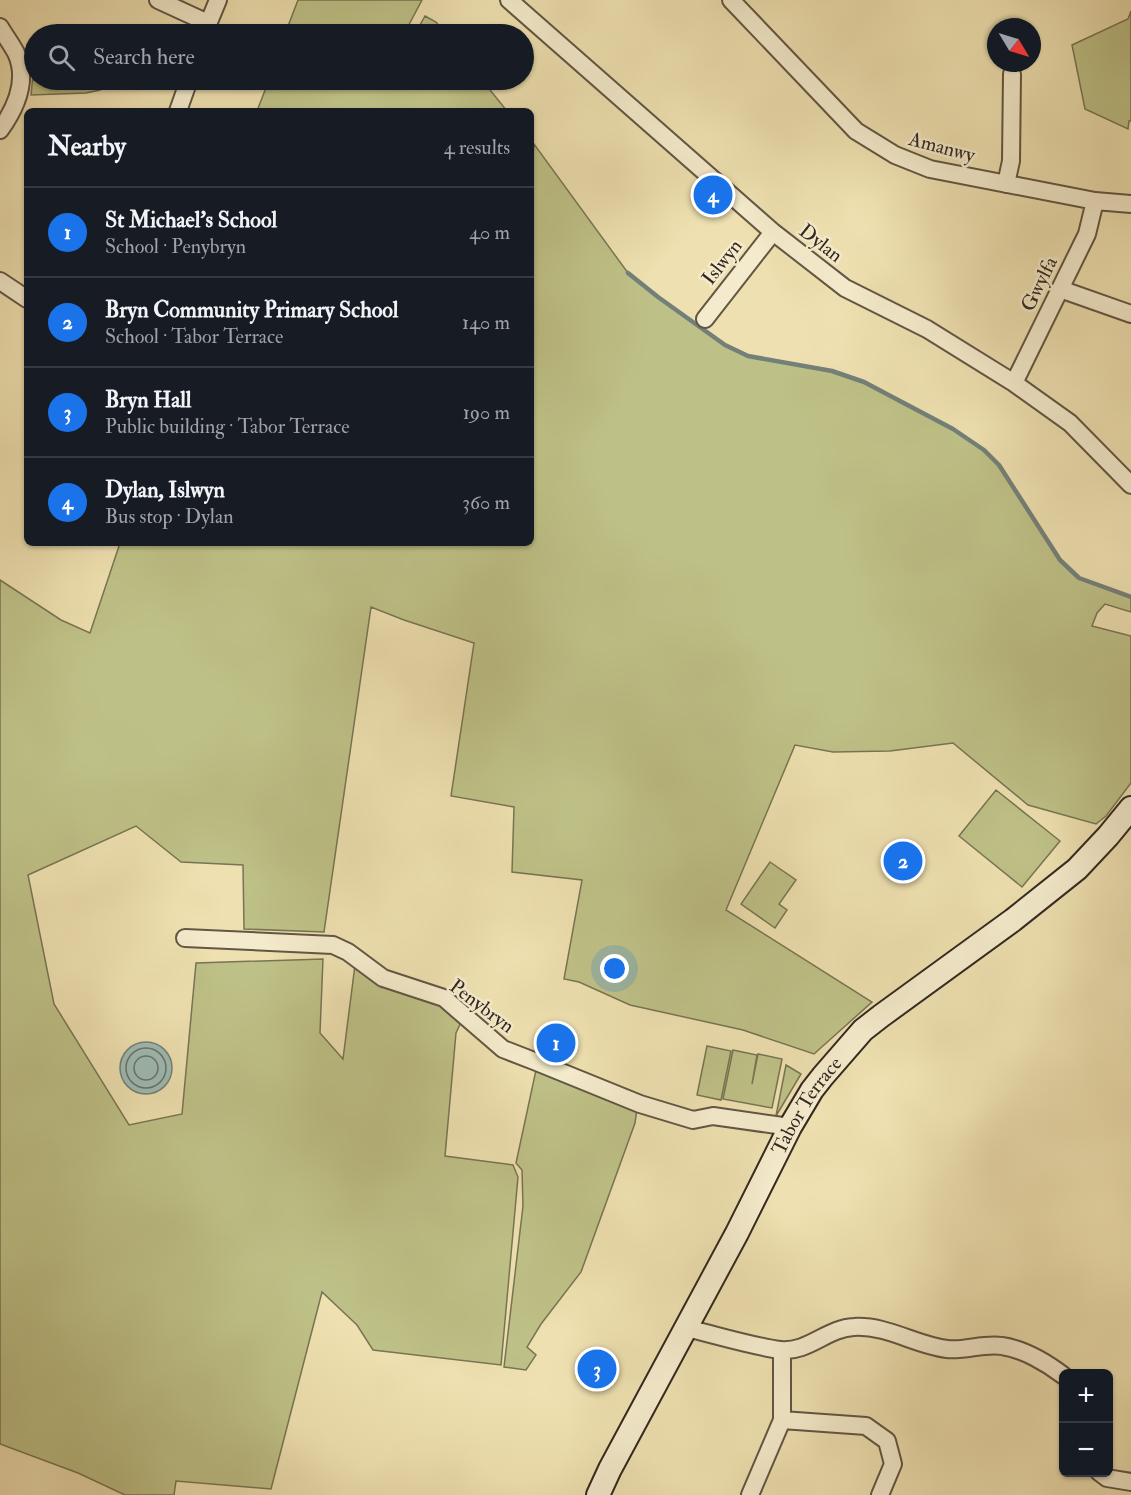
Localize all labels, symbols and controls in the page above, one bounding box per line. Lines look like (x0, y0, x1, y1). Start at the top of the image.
north arrow (987, 18, 1041, 72)
search box (24, 24, 534, 90)
icon: search (45, 41, 78, 74)
text: Search here (93, 43, 195, 71)
street label: Amanwy (905, 126, 979, 168)
text: Nearby (48, 131, 126, 163)
text: 4 results (444, 135, 510, 160)
pin: 4 (694, 172, 732, 218)
text: St Michael's School (105, 206, 277, 234)
street label: Dylan (794, 218, 848, 268)
text: 1 (64, 220, 71, 245)
text: 40 m (469, 220, 510, 245)
text: School · Penybryn (105, 234, 246, 259)
street label: Islwyn (696, 234, 748, 290)
street label: Gwylfa (1015, 252, 1063, 315)
text: Bryn Community Primary School (105, 296, 398, 324)
text: 2 (62, 310, 73, 335)
text: 140 m (462, 310, 510, 335)
text: School · Tabor Terrace (105, 324, 283, 349)
text: Bryn Hall (105, 386, 192, 414)
text: 3 (64, 400, 71, 425)
text: 190 m (463, 400, 510, 425)
text: Public building · Tabor Terrace (105, 414, 350, 439)
text: Dylan, Islwyn (105, 476, 225, 504)
text: 4 (62, 490, 73, 515)
text: 360 m (462, 490, 510, 515)
text: Bus stop · Dylan (105, 504, 234, 529)
pin: 2 (884, 838, 922, 884)
your location (600, 954, 629, 983)
street label: Penybryn (445, 974, 519, 1038)
pin: 1 (536, 1020, 576, 1066)
street label: Tabor Terrace (766, 1051, 847, 1159)
pin: 3 (578, 1346, 616, 1392)
map controls (1059, 1369, 1113, 1477)
button: + (1059, 1369, 1113, 1423)
button: − (1059, 1423, 1113, 1477)

